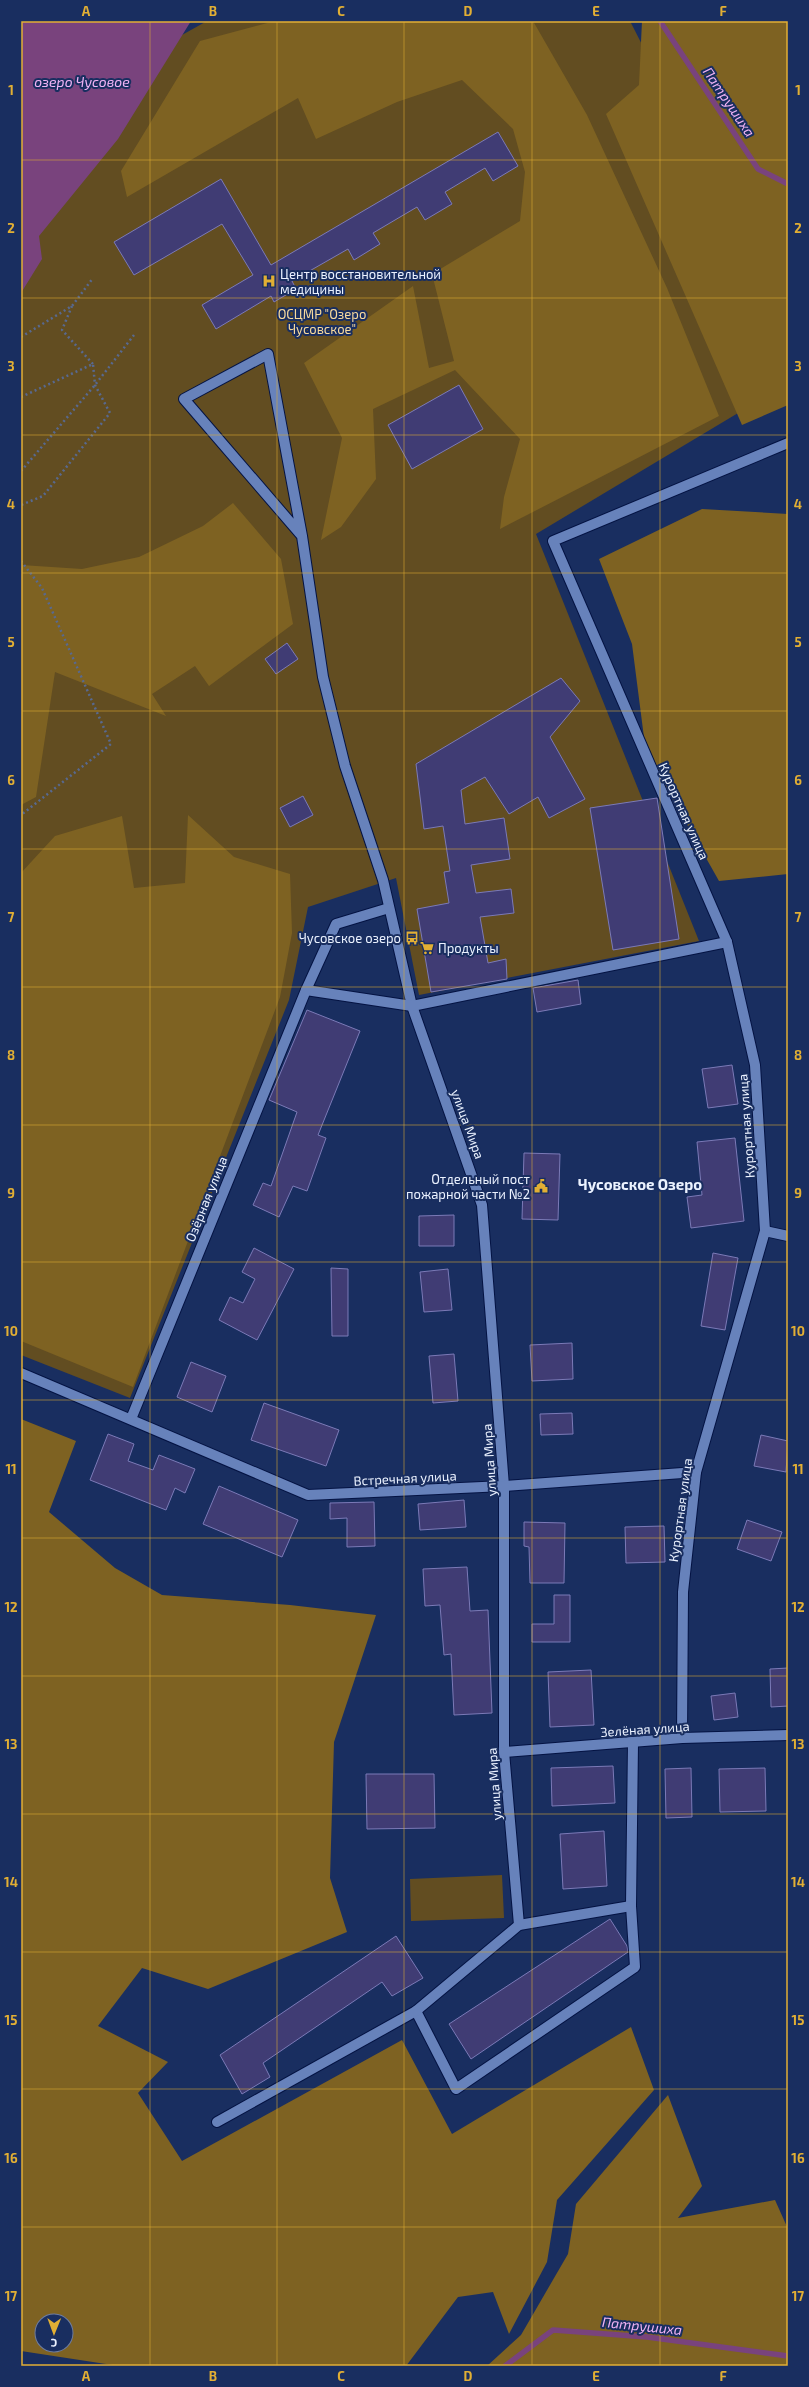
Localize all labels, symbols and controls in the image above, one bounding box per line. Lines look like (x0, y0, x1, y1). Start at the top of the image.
text: A (82, 3, 91, 19)
text: B (209, 3, 217, 19)
text: C (337, 3, 345, 19)
text: D (464, 3, 473, 19)
text: E (592, 3, 600, 19)
text: F (719, 3, 727, 19)
water label: Патрушиха (700, 64, 759, 140)
water label: озеро Чусовое (34, 73, 130, 90)
text: 1 (8, 82, 14, 98)
text: 1 (795, 82, 801, 98)
text: 2 (7, 220, 15, 236)
text: 2 (794, 220, 802, 236)
place label: Центр восстановительной медицины (280, 266, 441, 297)
hospital icon: Центр восстановительной медицины (261, 273, 277, 289)
park label: ОСЦМР "Озеро Чусовское" (278, 306, 366, 337)
text: 3 (7, 358, 15, 374)
text: 3 (794, 358, 802, 374)
text: 4 (7, 496, 15, 512)
text: 4 (794, 496, 802, 512)
text: 5 (7, 634, 15, 650)
text: 5 (794, 634, 802, 650)
street label: Курортная улица (655, 760, 713, 862)
text: 6 (7, 772, 15, 788)
text: 6 (794, 772, 802, 788)
text: 7 (8, 909, 15, 925)
text: 7 (795, 909, 802, 925)
place label: Чусовское озеро (299, 930, 401, 946)
bus stop icon: Чусовское озеро (404, 930, 420, 946)
supermarket icon: Продукты (419, 940, 435, 956)
place label: Продукты (438, 940, 499, 956)
text: 8 (7, 1047, 15, 1063)
text: 8 (794, 1047, 802, 1063)
street label: Курортная улица (734, 1073, 758, 1179)
street label: улица Мира (448, 1087, 488, 1161)
street label: Озёрная улица (182, 1154, 230, 1244)
place label: Отдельный пост пожарной части №2 (406, 1171, 531, 1202)
district label: Чусовское Озеро (578, 1175, 702, 1193)
public building icon: Отдельный пост пожарной части №2 (533, 1178, 549, 1194)
text: 9 (7, 1185, 15, 1201)
text: 9 (794, 1185, 802, 1201)
text: 10 (4, 1323, 18, 1339)
text: 10 (791, 1323, 805, 1339)
street label: улица Мира (478, 1423, 500, 1497)
street label: Курортная улица (665, 1457, 695, 1563)
text: 11 (5, 1461, 17, 1477)
text: 11 (792, 1461, 804, 1477)
street label: Встречная улица (353, 1467, 457, 1489)
text: 12 (4, 1599, 18, 1615)
text: 12 (791, 1599, 805, 1615)
street label: Зелёная улица (600, 1718, 690, 1740)
text: 13 (5, 1736, 18, 1752)
text: 13 (792, 1736, 805, 1752)
street label: улица Мира (483, 1747, 505, 1821)
text: 14 (4, 1874, 18, 1890)
text: 14 (791, 1874, 805, 1890)
text: 15 (5, 2012, 17, 2028)
text: 15 (792, 2012, 804, 2028)
text: 16 (4, 2150, 18, 2166)
text: 16 (791, 2150, 805, 2166)
text: 17 (5, 2288, 17, 2304)
text: 17 (792, 2288, 804, 2304)
north arrow (34, 2313, 74, 2353)
water label: Патрушиха (601, 2313, 683, 2338)
text: С (50, 2337, 57, 2350)
text: A (82, 2368, 91, 2384)
text: B (209, 2368, 217, 2384)
text: C (337, 2368, 345, 2384)
text: D (464, 2368, 473, 2384)
text: E (592, 2368, 600, 2384)
text: F (719, 2368, 727, 2384)

